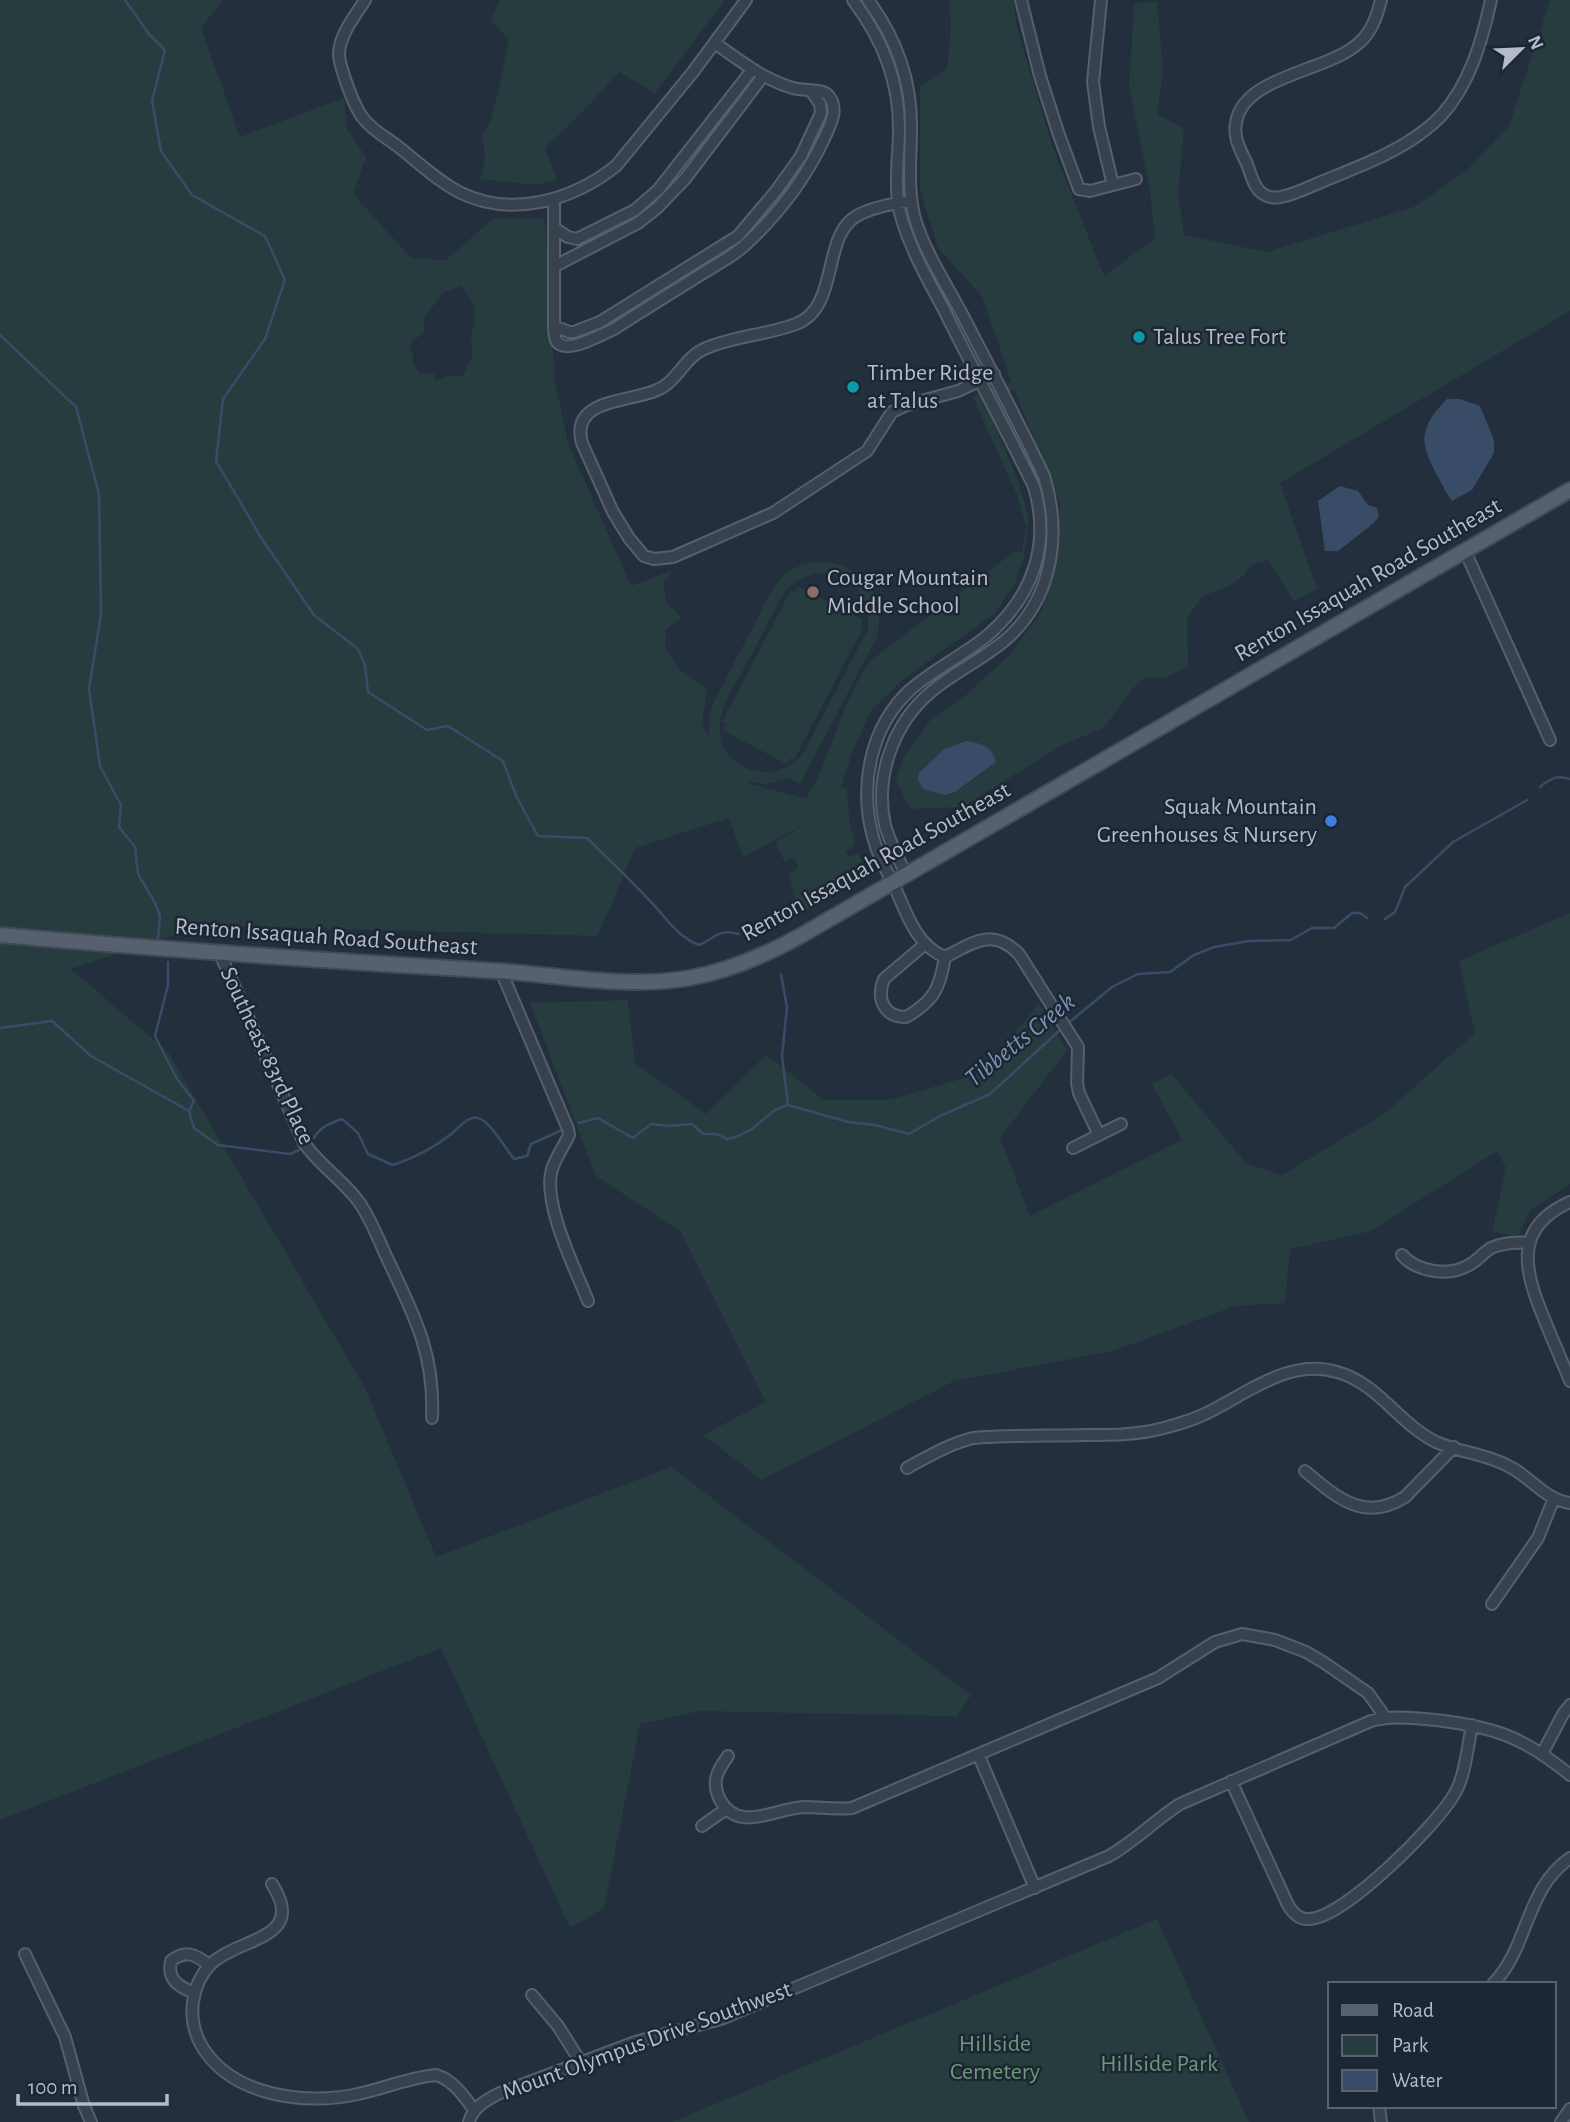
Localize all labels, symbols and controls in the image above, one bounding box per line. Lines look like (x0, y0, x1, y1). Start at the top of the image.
north arrow (1486, 14, 1556, 84)
text: N (1524, 33, 1547, 53)
place label: Talus Tree Fort (1153, 325, 1286, 349)
marker: Talus Tree Fort (1131, 329, 1147, 345)
place label: Timber Ridge at Talus (867, 361, 993, 413)
marker: Timber Ridge at Talus (845, 379, 861, 395)
street label: Renton Issaquah Road Southeast (1231, 494, 1506, 666)
place label: Cougar Mountain Middle School (827, 566, 989, 618)
marker: Cougar Mountain Middle School (805, 584, 821, 600)
street label: Renton Issaquah Road Southeast (738, 778, 1015, 946)
place label: Squak Mountain Greenhouses & Nursery (1097, 795, 1317, 847)
marker: Squak Mountain Greenhouses & Nursery (1323, 813, 1339, 829)
street label: Renton Issaquah Road Southeast (174, 914, 478, 960)
street label: Southeast 83rd Place (215, 964, 319, 1148)
water label: Tibbetts Creek (960, 988, 1080, 1092)
street label: Mount Olympus Drive Southwest (499, 1977, 795, 2105)
legend (1328, 1982, 1556, 2108)
text: Road (1392, 2000, 1434, 2021)
park label: Hillside Cemetery (950, 2032, 1040, 2084)
text: Park (1392, 2035, 1429, 2056)
park label: Hillside Park (1100, 2052, 1218, 2076)
scale bar (18, 2062, 166, 2106)
text: Water (1392, 2070, 1442, 2091)
text: 100 m (28, 2077, 78, 2098)

